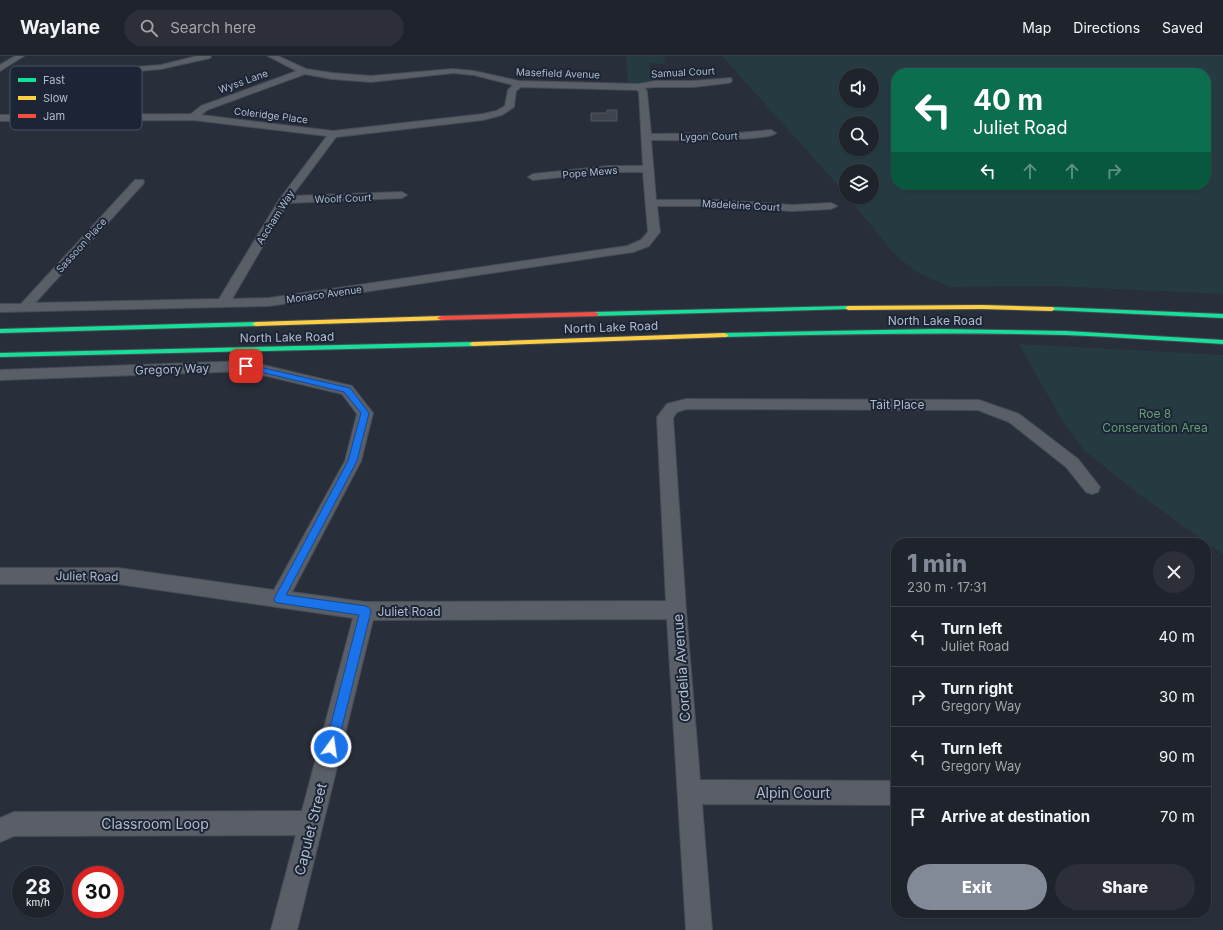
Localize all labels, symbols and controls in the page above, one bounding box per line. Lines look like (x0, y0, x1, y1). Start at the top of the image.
search box (124, 10, 404, 46)
text: Waylane (20, 16, 100, 39)
icon: search (138, 17, 160, 39)
text: Search here (170, 18, 256, 37)
text: Map (1022, 19, 1051, 36)
text: Directions (1073, 19, 1140, 36)
text: Saved (1162, 19, 1203, 36)
street label: Samual Court (651, 64, 716, 80)
legend (10, 66, 142, 130)
street label: Wyss Lane (217, 66, 270, 96)
street label: Masefield Avenue (516, 66, 600, 80)
map controls (839, 68, 879, 204)
button: sound (839, 68, 879, 108)
text: Fast (43, 73, 65, 87)
text: 40 m (973, 83, 1043, 117)
icon: left (907, 84, 959, 136)
text: Slow (43, 91, 68, 105)
street label: Coleridge Place (233, 104, 309, 126)
text: Jam (43, 109, 65, 123)
button: search (839, 116, 879, 156)
text: Juliet Road (973, 117, 1068, 138)
street label: Lygon Court (680, 129, 739, 143)
icon: left (977, 160, 999, 182)
icon: ahead (1019, 160, 1041, 182)
icon: ahead (1061, 160, 1083, 182)
icon: right (1103, 160, 1125, 182)
street label: Pope Mews (562, 164, 618, 180)
button: layers (839, 164, 879, 204)
street label: Ascham Way (254, 187, 297, 246)
street label: Woolf Court (314, 191, 372, 205)
street label: Madeleine Court (702, 197, 781, 213)
street label: Sassoon Place (53, 215, 109, 275)
street label: Monaco Avenue (285, 283, 363, 305)
street label: North Lake Road (888, 313, 982, 328)
street label: North Lake Road (564, 318, 658, 336)
street label: North Lake Road (240, 329, 334, 345)
pin (229, 349, 263, 383)
icon: arrive (235, 355, 257, 377)
street label: Gregory Way (135, 360, 210, 378)
street label: Tait Place (870, 397, 924, 412)
park label: Roe 8 Conservation Area (1102, 406, 1208, 435)
text: 1 min (907, 549, 967, 578)
button: close (1153, 551, 1195, 593)
street label: Juliet Road (55, 568, 119, 584)
text: 230 m · 17:31 (907, 579, 987, 595)
street label: Juliet Road (378, 604, 441, 619)
street label: Cordelia Avenue (669, 613, 693, 723)
text: Turn left (941, 619, 1002, 638)
icon: left (907, 626, 929, 648)
text: 40 m (1158, 627, 1195, 646)
text: Juliet Road (941, 638, 1009, 654)
text: Turn right (941, 679, 1013, 698)
icon: right (907, 686, 929, 708)
text: 30 m (1159, 687, 1195, 706)
text: Gregory Way (941, 698, 1021, 714)
position arrow (310, 726, 352, 768)
text: Turn left (941, 739, 1002, 758)
icon: left (907, 746, 929, 768)
text: 90 m (1159, 747, 1195, 766)
text: Gregory Way (941, 758, 1021, 774)
street label: Capulet Street (290, 781, 330, 877)
street label: Alpin Court (756, 784, 831, 801)
icon: arrive (907, 806, 929, 828)
text: Arrive at destination (941, 807, 1090, 826)
text: 70 m (1160, 807, 1195, 826)
street label: Classroom Loop (101, 815, 209, 832)
button: Exit (907, 864, 1047, 910)
button: Share (1055, 864, 1195, 910)
speed limit sign: 30 (72, 866, 124, 918)
text: 28 (25, 875, 51, 899)
text: km/h (26, 896, 50, 908)

